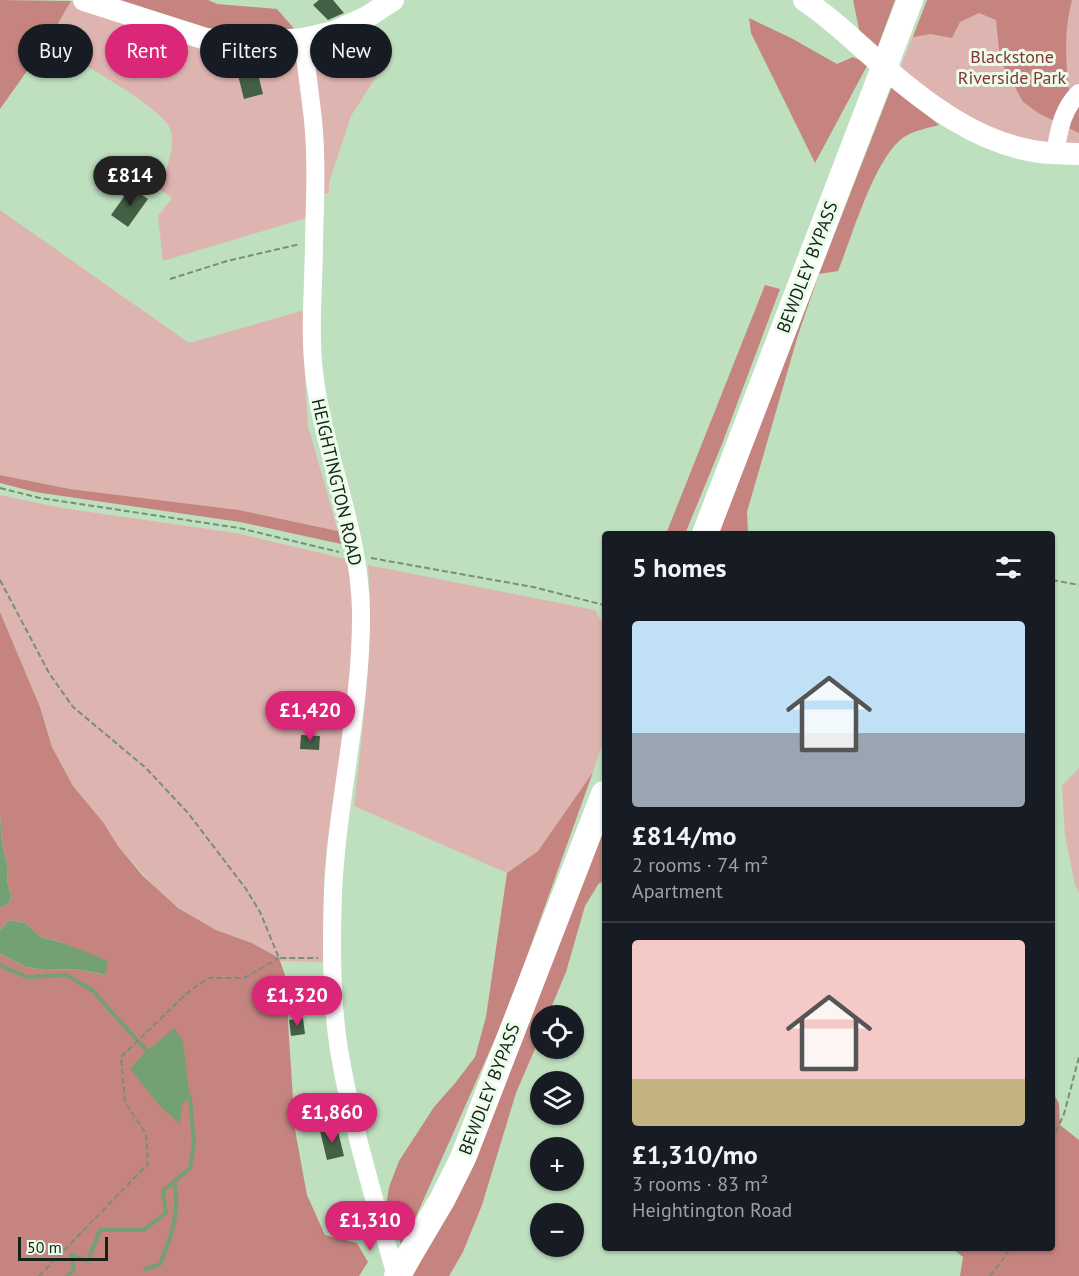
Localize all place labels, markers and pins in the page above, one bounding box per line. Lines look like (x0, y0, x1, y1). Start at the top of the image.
pin: £814 (94, 156, 166, 207)
pin: £1,420 (261, 691, 359, 742)
pin: £1,320 (248, 976, 346, 1027)
pin: £1,860 (283, 1093, 381, 1144)
pin: £1,310 (321, 1201, 419, 1252)

